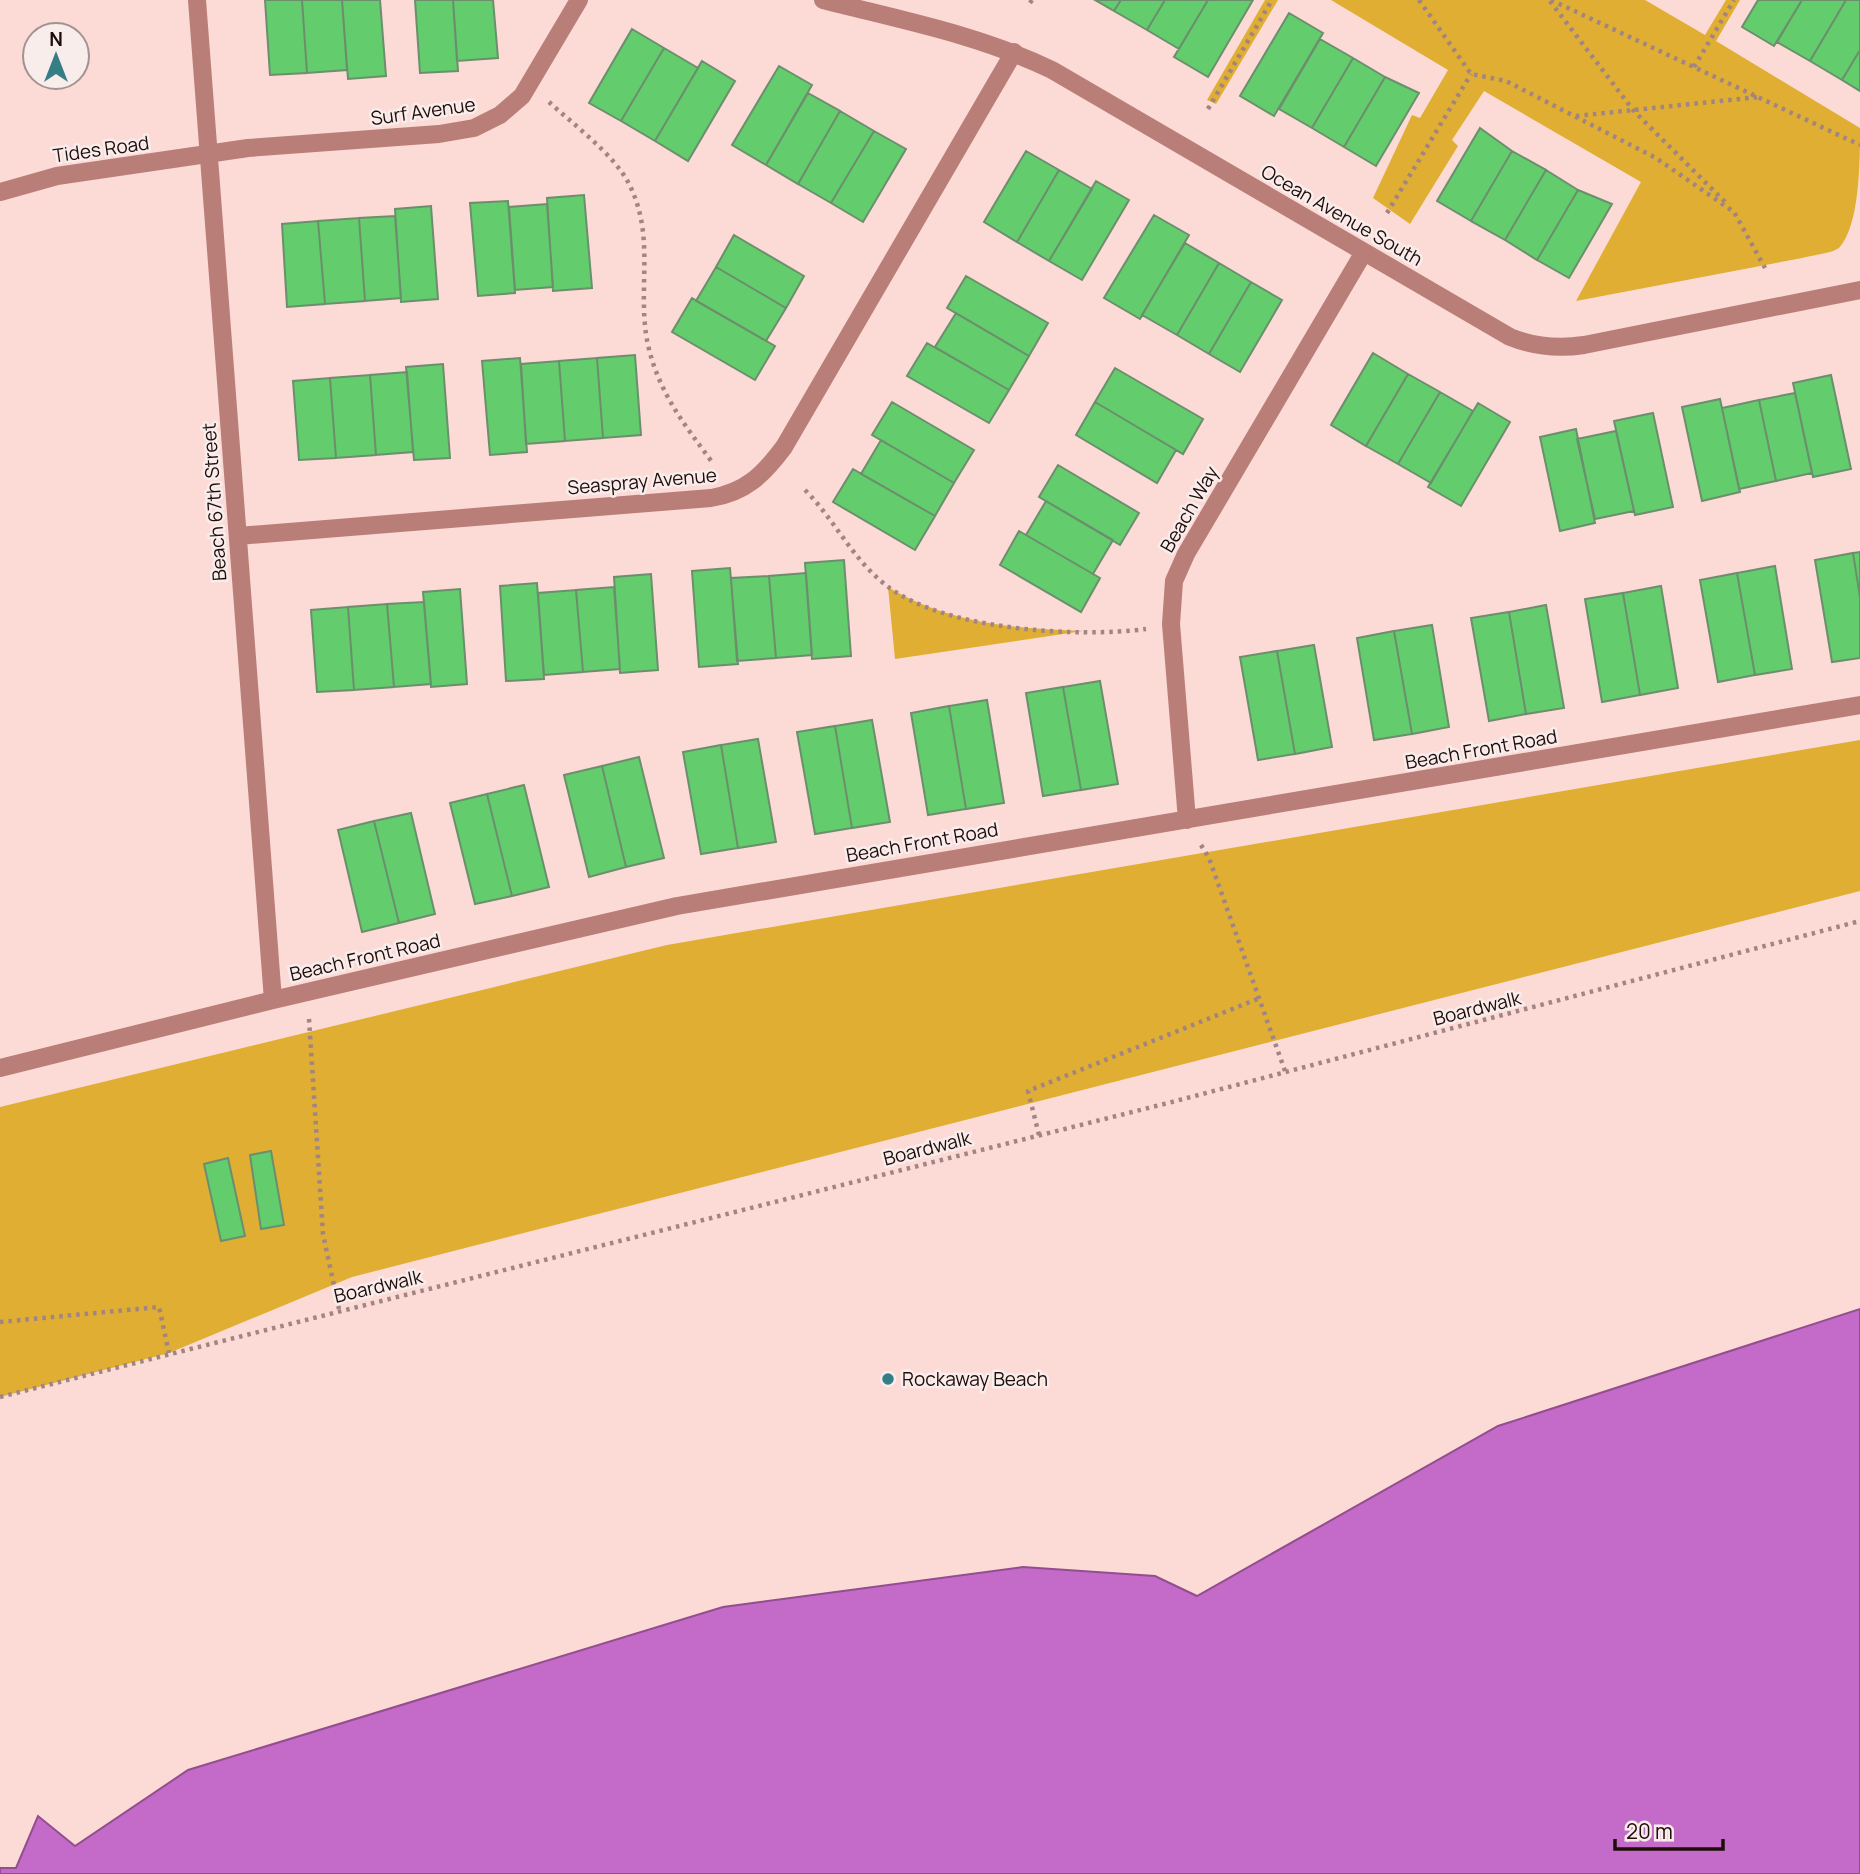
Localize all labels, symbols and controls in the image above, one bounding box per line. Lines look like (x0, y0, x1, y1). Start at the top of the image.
north arrow (21, 21, 91, 91)
text: N (49, 26, 63, 52)
street label: Surf Avenue (369, 91, 477, 131)
street label: Tides Road (51, 129, 151, 169)
street label: Ocean Avenue South (1256, 158, 1428, 272)
street label: Beach 67th Street (196, 422, 232, 582)
street label: Beach Way (1154, 461, 1224, 557)
street label: Seaspray Avenue (566, 462, 718, 500)
street label: Beach Front Road (1403, 723, 1559, 775)
street label: Beach Front Road (844, 816, 1000, 868)
street label: Beach Front Road (287, 927, 443, 987)
street label: Boardwalk (1430, 984, 1524, 1031)
street label: Boardwalk (880, 1124, 974, 1171)
street label: Boardwalk (331, 1263, 425, 1309)
place label: Rockaway Beach (902, 1366, 1048, 1392)
marker: Rockaway Beach (880, 1371, 896, 1387)
scale bar (1615, 1808, 1724, 1852)
text: 20 m (1626, 1817, 1673, 1845)

